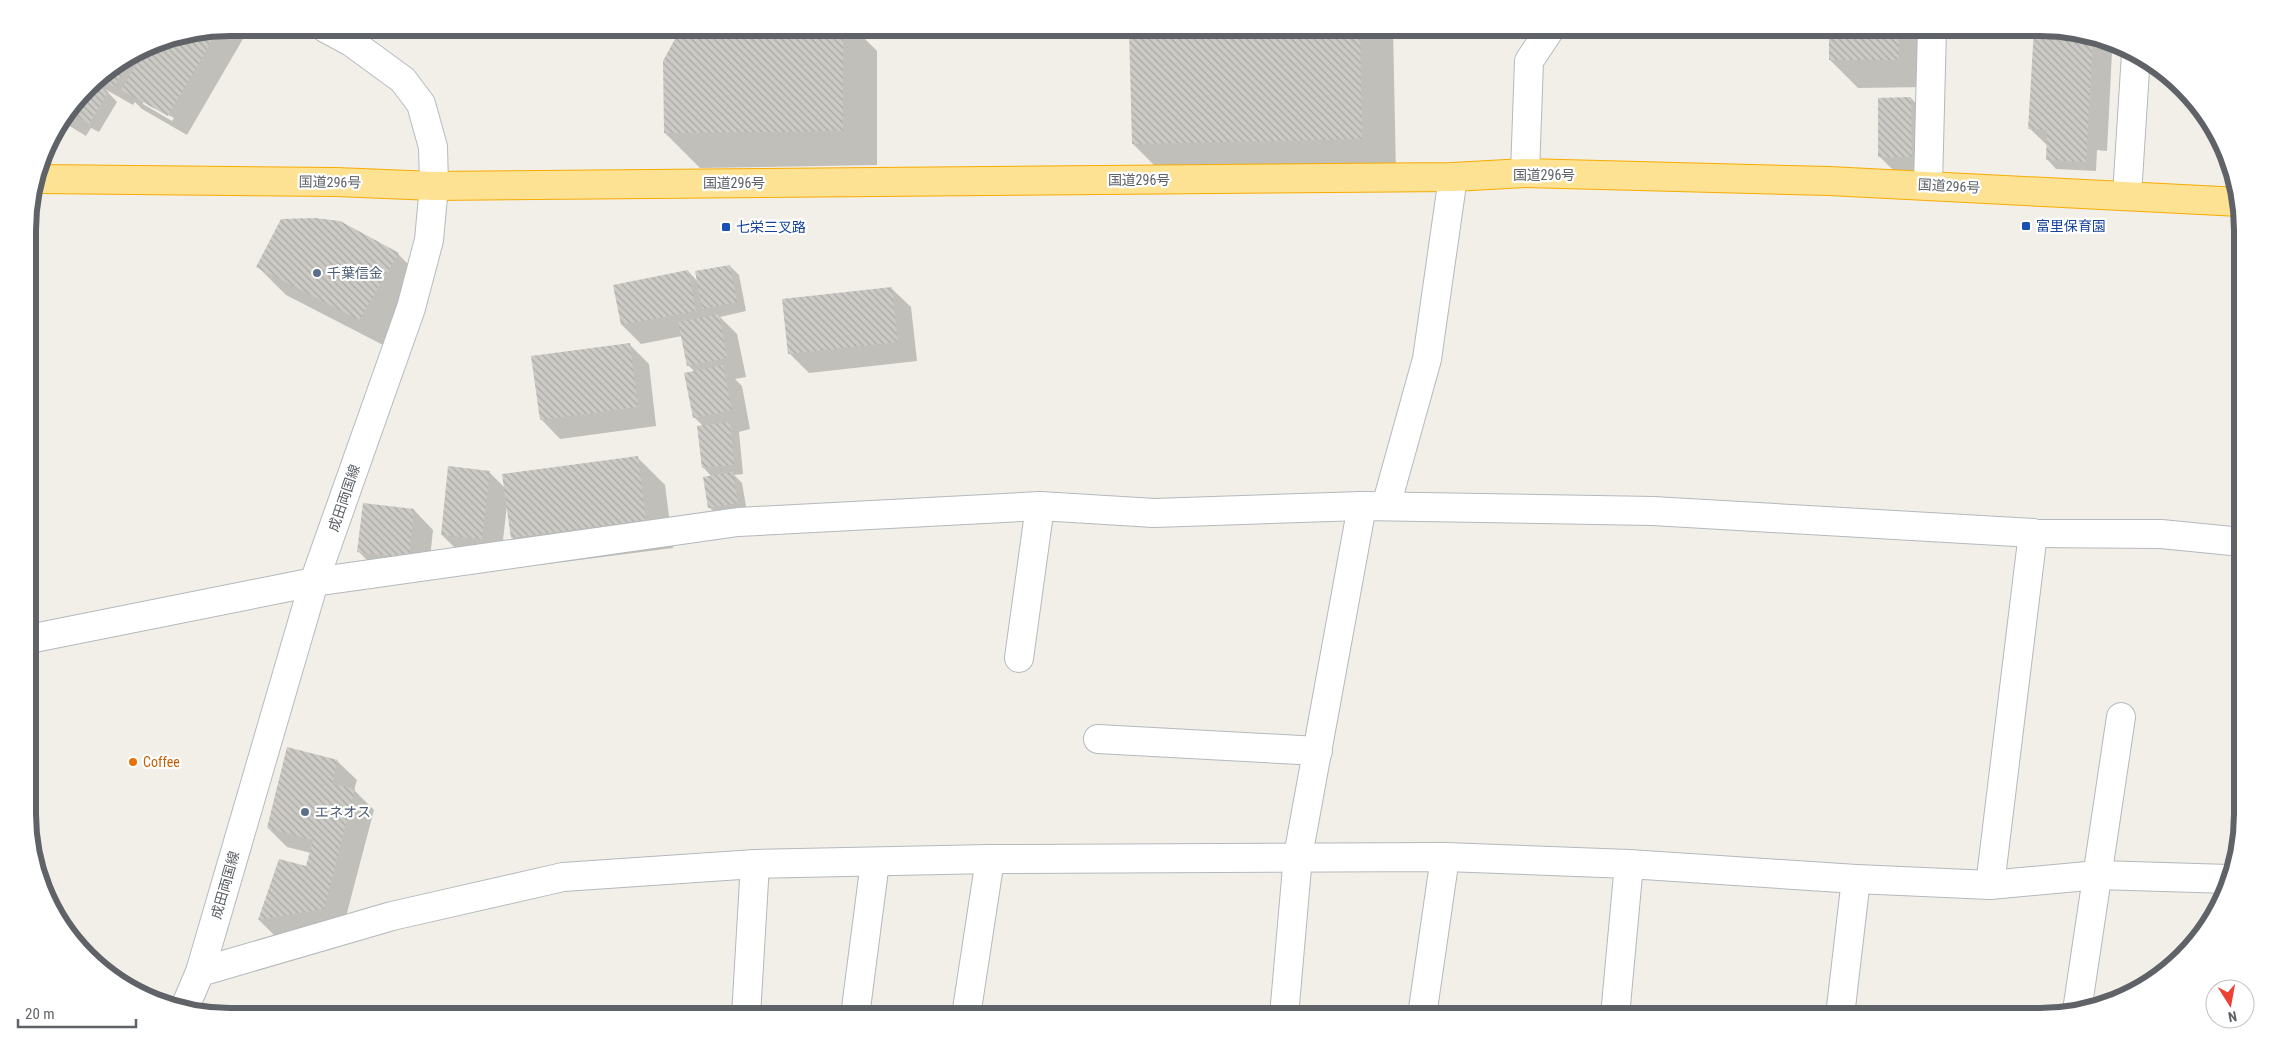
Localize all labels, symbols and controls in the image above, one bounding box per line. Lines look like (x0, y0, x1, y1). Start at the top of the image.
street label: 国道296号 (1513, 167, 1575, 183)
street label: 国道296号 (1108, 172, 1170, 188)
street label: 国道296号 (298, 173, 362, 191)
street label: 国道296号 (703, 175, 765, 191)
street label: 国道296号 (1917, 176, 1981, 196)
place label: 富里保育園 (2036, 218, 2106, 234)
place label: 七栄三叉路 (736, 219, 806, 235)
marker: 富里保育園 (2020, 220, 2032, 232)
marker: 七栄三叉路 (720, 221, 732, 233)
place label: 千葉信金 (327, 265, 383, 281)
marker: 千葉信金 (311, 267, 323, 279)
street label: 成田両国線 (325, 462, 363, 534)
place label: Coffee (143, 754, 180, 770)
marker: Coffee (127, 756, 139, 768)
place label: エネオス (315, 804, 371, 820)
marker: エネオス (299, 806, 311, 818)
street label: 成田両国線 (208, 849, 242, 921)
north arrow (2205, 979, 2255, 1029)
scale bar (18, 996, 135, 1028)
text: 20 m (25, 1005, 55, 1023)
text: N (2227, 1008, 2238, 1025)

